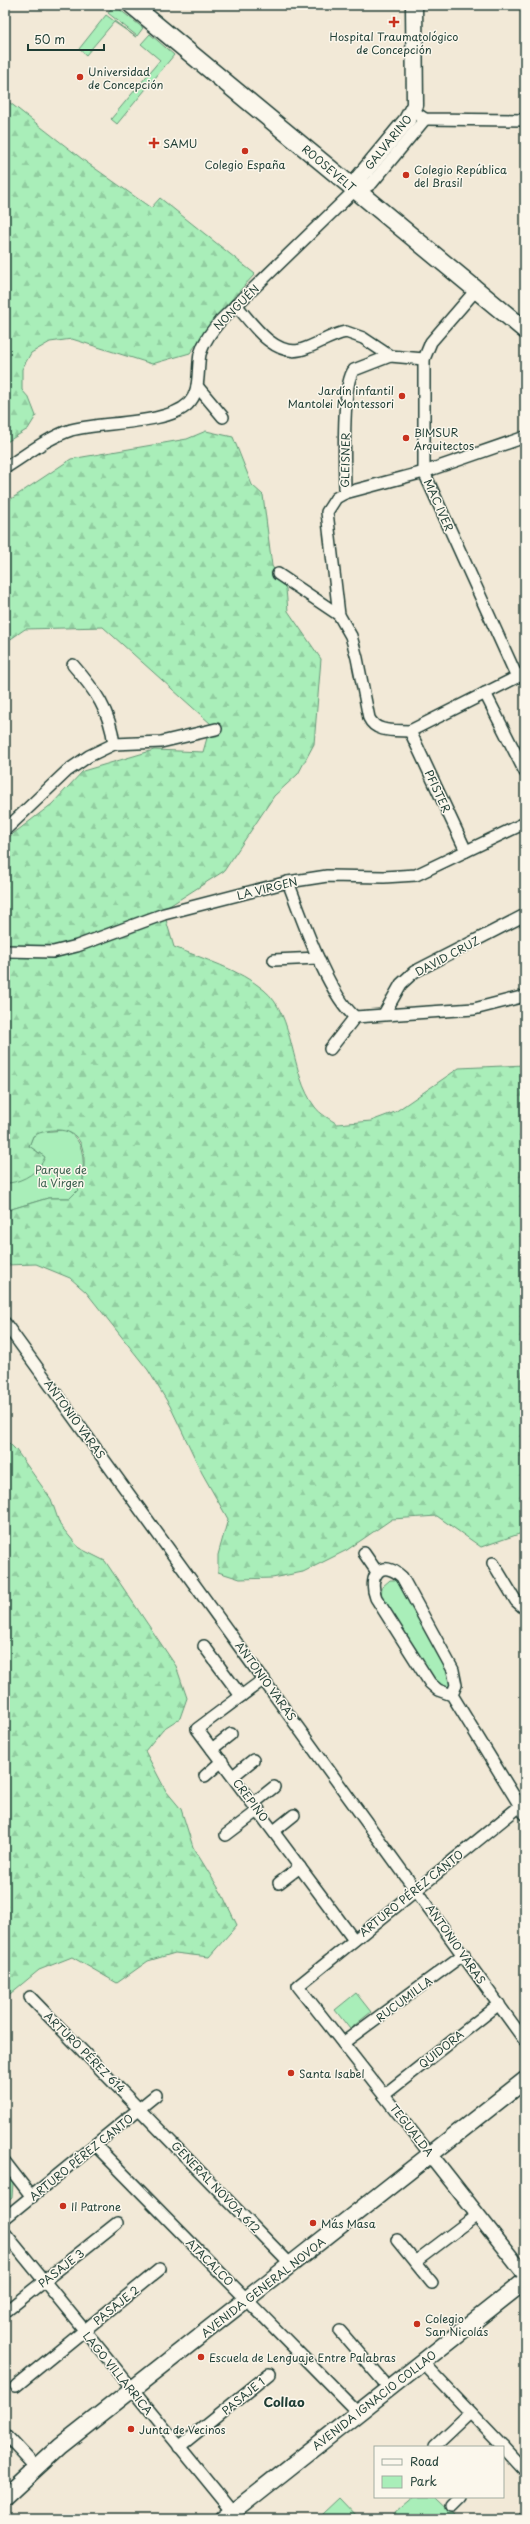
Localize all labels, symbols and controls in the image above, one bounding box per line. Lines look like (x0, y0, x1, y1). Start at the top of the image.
marker: Hospital Traumatológico de Concepción (388, 16, 400, 28)
scale bar (28, 26, 104, 52)
place label: Hospital Traumatológico de Concepción (330, 28, 458, 58)
text: 50 m (34, 30, 65, 48)
place label: Universidad de Concepción (88, 63, 163, 93)
marker: Universidad de Concepción (75, 72, 85, 82)
street label: GALVARINO (360, 111, 416, 173)
place label: SAMU (163, 135, 197, 152)
marker: SAMU (148, 137, 160, 149)
street label: ROOSEVELT (298, 140, 360, 196)
marker: Colegio España (240, 146, 250, 156)
place label: Colegio España (205, 156, 285, 173)
place label: Colegio República del Brasil (414, 161, 507, 191)
marker: Colegio República del Brasil (401, 170, 411, 180)
street label: NONGUÉN (209, 280, 263, 334)
place label: Jardín infantil Mantolei Montessori (288, 382, 394, 412)
marker: Jardín infantil Mantolei Montessori (397, 391, 407, 401)
place label: BIMSUR Arquitectos (414, 424, 474, 454)
street label: GLEISNER (336, 432, 354, 488)
marker: BIMSUR Arquitectos (401, 433, 411, 443)
street label: MAC IVER (420, 476, 458, 534)
street label: PFISTER (421, 767, 455, 815)
street label: LA VIRGEN (235, 872, 299, 904)
street label: DAVID CRUZ (412, 932, 482, 980)
park label: Parque de la Virgen (35, 1161, 87, 1191)
street label: ANTONIO VARAS (40, 1376, 110, 1462)
street label: ANTONIO VARAS (231, 1638, 301, 1724)
street label: CREPINO (229, 1775, 273, 1825)
street label: ARTURO PÉREZ CANTO (355, 1846, 467, 1940)
street label: ANTONIO VARAS (422, 1900, 490, 1988)
street label: RUCUMILLA (372, 1972, 436, 2026)
street label: ARTURO PÉREZ 614 (41, 2008, 129, 2096)
street label: QUIDORA (415, 2026, 468, 2072)
place label: Santa Isabel (299, 2065, 364, 2082)
marker: Santa Isabel (286, 2068, 296, 2078)
street label: TEGUALDA (386, 2100, 438, 2160)
street label: ARTURO PÉREZ CANTO (25, 2110, 137, 2204)
street label: GENERAL NOVOA 612 (168, 2137, 265, 2237)
place label: Il Patrone (71, 2198, 121, 2215)
marker: Il Patrone (58, 2201, 68, 2211)
place label: Más Masa (321, 2215, 376, 2232)
marker: Más Masa (308, 2218, 318, 2228)
street label: AVENIDA GENERAL NOVOA (197, 2233, 329, 2341)
street label: ATACALCO (182, 2234, 238, 2290)
street label: PASAJE 3 (34, 2245, 88, 2291)
street label: PASAJE 2 (89, 2281, 143, 2329)
place label: Colegio San Nicolás (425, 2310, 488, 2340)
marker: Colegio San Nicolás (412, 2319, 422, 2329)
street label: LAGO VILLARRICA (79, 2328, 157, 2419)
street label: AVENIDA IGNACIO COLLAO (308, 2346, 440, 2454)
place label: Escuela de Lenguaje Entre Palabras (209, 2349, 396, 2366)
marker: Escuela de Lenguaje Entre Palabras (196, 2352, 206, 2362)
street label: PASAJE 1 (218, 2373, 268, 2419)
district label: Collao (263, 2392, 305, 2411)
place label: Junta de Vecinos (139, 2421, 226, 2438)
marker: Junta de Vecinos (126, 2424, 136, 2434)
legend (374, 2446, 504, 2498)
text: Road (410, 2452, 439, 2470)
text: Park (410, 2472, 437, 2490)

